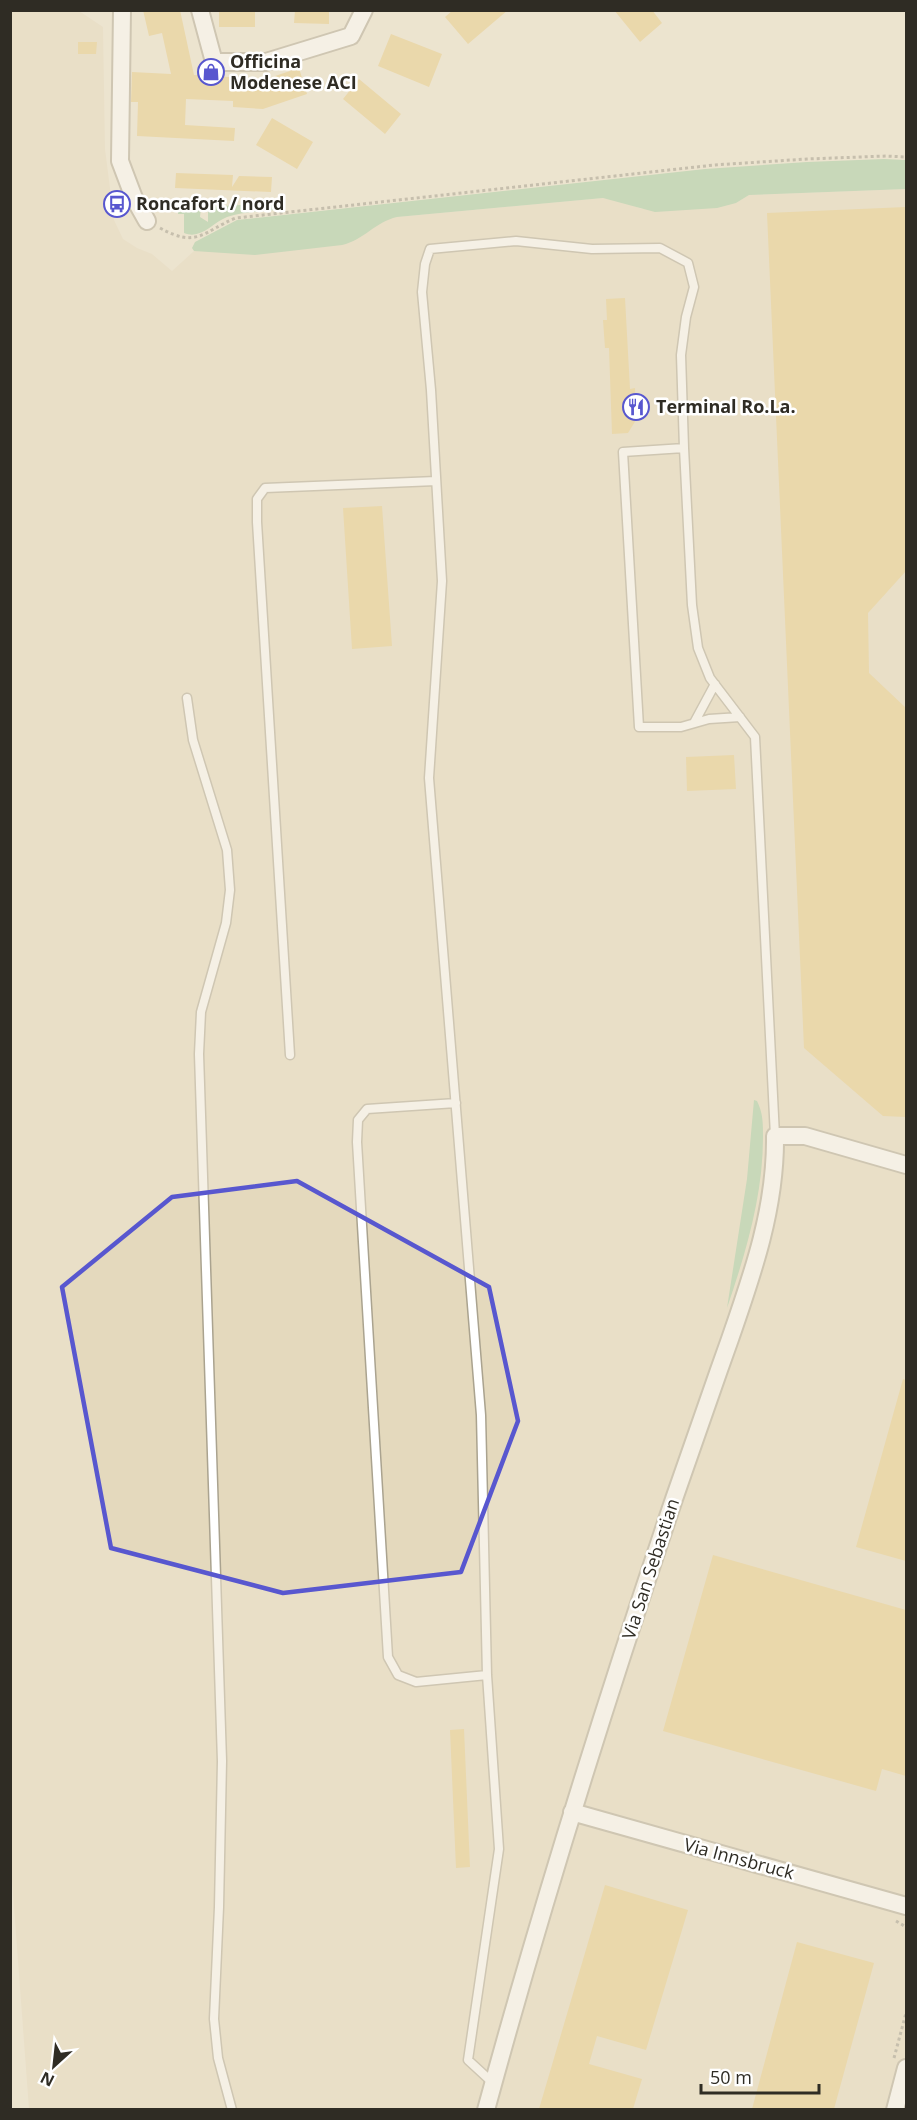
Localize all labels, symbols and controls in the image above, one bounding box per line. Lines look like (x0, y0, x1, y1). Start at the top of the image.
place label: Officina Modenese ACI (230, 49, 357, 94)
shop icon: Officina Modenese ACI (196, 57, 226, 87)
bus stop icon: Roncafort / nord (102, 189, 132, 219)
place label: Roncafort / nord (136, 191, 284, 215)
restaurant icon: Terminal Ro.La. (621, 392, 651, 422)
place label: Terminal Ro.La. (656, 394, 796, 418)
street label: Via San Sebastian (616, 1495, 684, 1642)
street label: Via Innsbruck (682, 1832, 798, 1884)
north arrow (24, 2036, 84, 2096)
scale bar (701, 2057, 820, 2095)
text: 50 m (710, 2065, 752, 2089)
text: N (36, 2067, 58, 2092)

